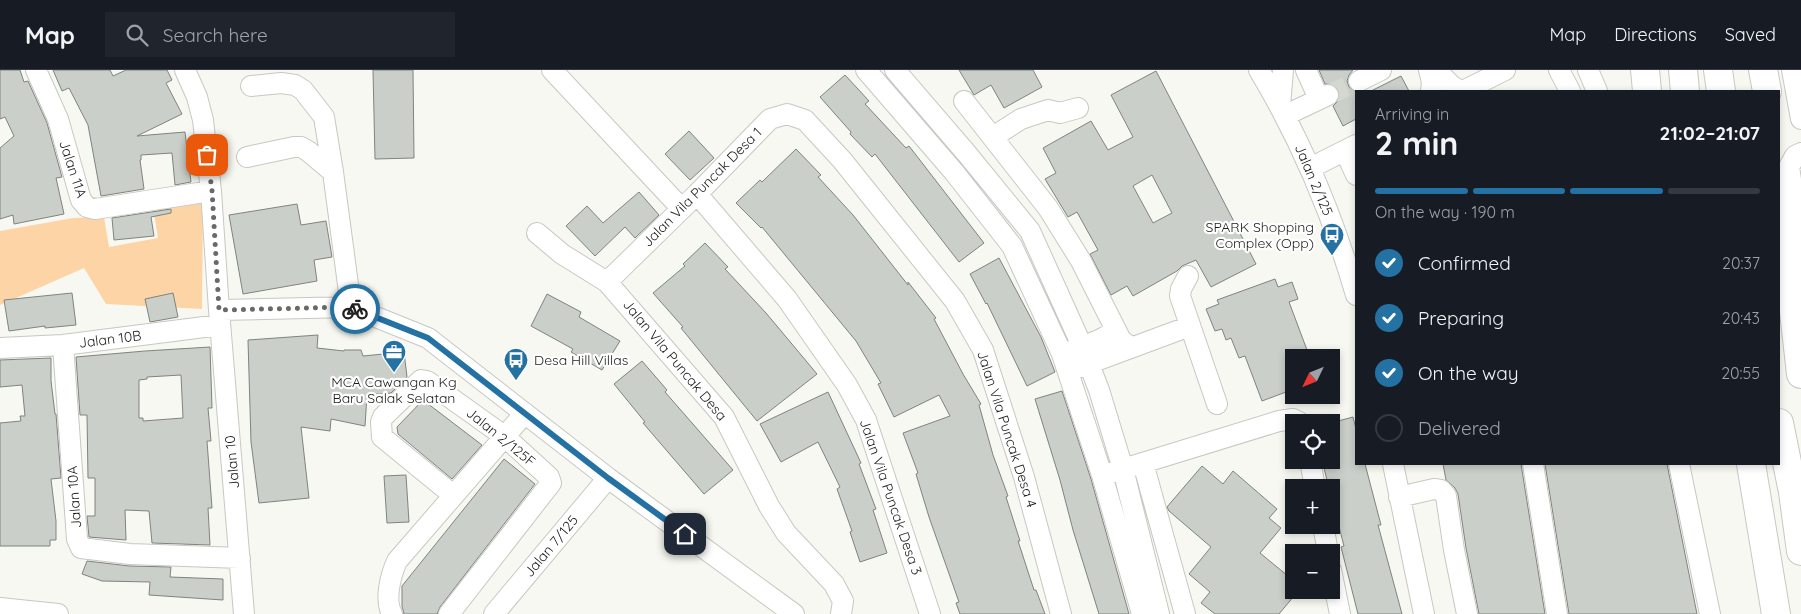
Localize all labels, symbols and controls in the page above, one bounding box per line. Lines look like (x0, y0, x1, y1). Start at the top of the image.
search box (105, 12, 455, 57)
text: Map (25, 20, 75, 50)
icon: search (123, 21, 151, 49)
text: Search here (163, 23, 268, 47)
text: Map (1549, 23, 1586, 46)
text: Directions (1614, 23, 1697, 46)
text: Saved (1725, 23, 1776, 46)
text: Arriving in (1375, 104, 1449, 124)
text: 21:02–21:07 (1660, 121, 1760, 145)
text: 2 min (1375, 123, 1458, 163)
street label: Jalan Vila Puncak Desa 1 (639, 124, 765, 250)
pin (186, 134, 228, 176)
street label: Jalan 11A (55, 138, 91, 200)
icon: bag (193, 141, 221, 169)
street label: Jalan 2/125 (1291, 142, 1337, 218)
text: On the way · 190 m (1375, 202, 1515, 222)
place label: SPARK Shopping Complex (Opp) (1206, 218, 1314, 252)
bus stop icon: SPARK Shopping Complex (Opp) (1319, 222, 1345, 256)
icon: check (1375, 249, 1403, 277)
text: Confirmed (1418, 251, 1511, 275)
text: 20:37 (1722, 253, 1760, 273)
courier (330, 284, 380, 334)
icon: bike (341, 295, 369, 323)
street label: Jalan Vila Puncak Desa (619, 296, 731, 424)
icon: check (1375, 304, 1403, 332)
text: Preparing (1418, 306, 1504, 330)
text: 20:43 (1722, 308, 1760, 328)
street label: Jalan 10B (78, 326, 142, 352)
office icon: MCA Cawangan Kg Baru Salak Selatan (381, 339, 407, 373)
bus stop icon: Desa Hill Villas (503, 347, 529, 381)
street label: Jalan Vila Puncak Desa 4 (973, 348, 1041, 510)
north arrow (1285, 349, 1340, 404)
map controls (1285, 349, 1340, 599)
place label: Desa Hill Villas (534, 351, 628, 369)
icon: check (1375, 359, 1403, 387)
text: On the way (1418, 361, 1519, 385)
text: 20:55 (1721, 363, 1760, 383)
place label: MCA Cawangan Kg Baru Salak Selatan (331, 373, 457, 407)
street label: Jalan 2/125F (463, 404, 539, 470)
button: locate (1285, 414, 1340, 469)
text: Delivered (1418, 416, 1501, 440)
street label: Jalan Vila Puncak Desa 3 (856, 417, 926, 577)
street label: Jalan 10 (221, 435, 243, 489)
street label: Jalan 10A (63, 465, 85, 529)
button: + (1285, 479, 1340, 534)
street label: Jalan 7/125 (520, 511, 582, 581)
pin (664, 513, 706, 555)
icon: home (671, 520, 699, 548)
button: − (1285, 544, 1340, 599)

